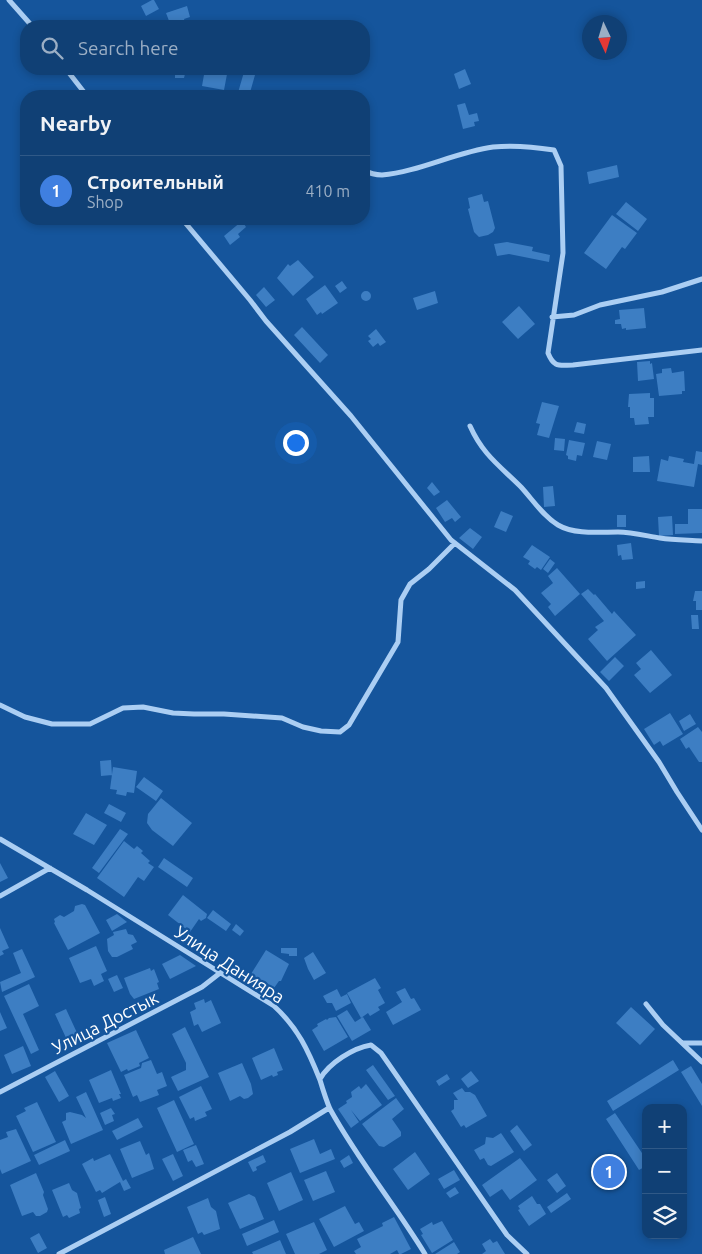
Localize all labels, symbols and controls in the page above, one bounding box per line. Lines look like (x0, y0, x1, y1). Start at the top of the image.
north arrow (582, 15, 627, 60)
search box (20, 20, 370, 75)
icon: search (38, 34, 66, 62)
text: Search here (78, 37, 178, 59)
text: Nearby (40, 111, 111, 135)
text: Строительный (87, 171, 224, 193)
text: 1 (51, 182, 61, 200)
text: 410 m (305, 182, 350, 200)
text: Shop (87, 193, 123, 211)
your location (283, 430, 309, 456)
street label: Улица Данияра (171, 921, 289, 1007)
street label: Улица Достык (49, 987, 161, 1057)
map controls (642, 1104, 687, 1239)
button: + (642, 1104, 687, 1149)
button: − (642, 1149, 687, 1194)
pin: 1 (593, 1153, 625, 1191)
button: layers (642, 1194, 687, 1239)

